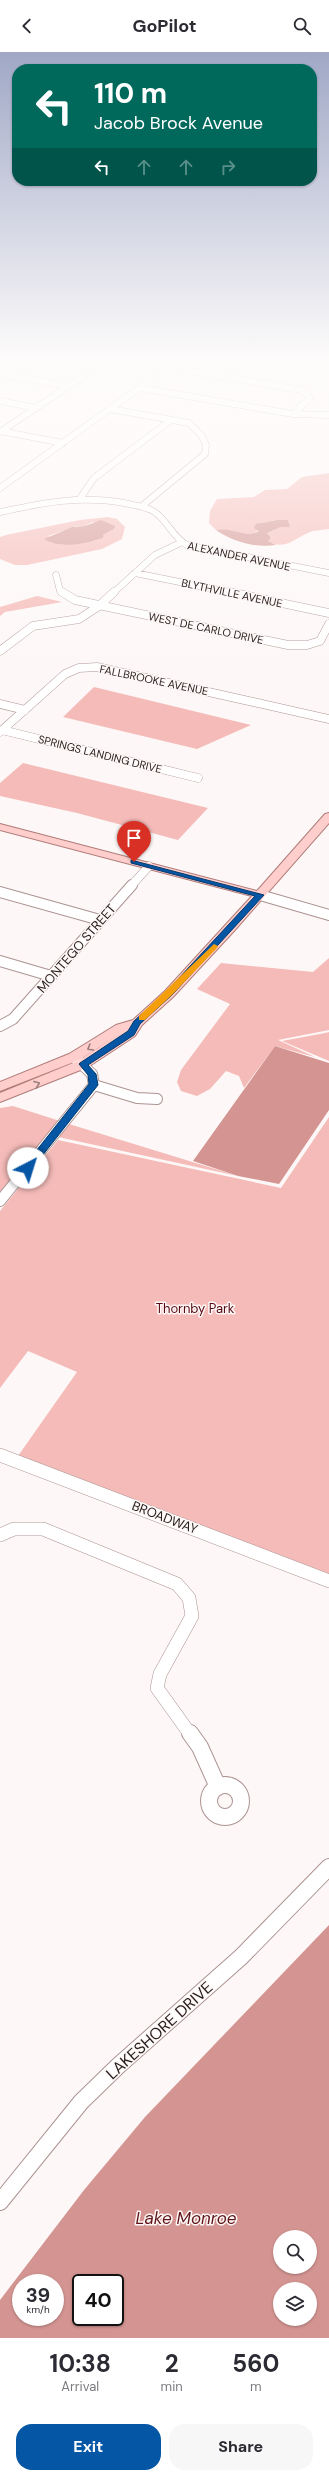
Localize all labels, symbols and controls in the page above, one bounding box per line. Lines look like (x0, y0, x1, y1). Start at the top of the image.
text: GoPilot (132, 14, 197, 38)
icon: back (16, 15, 38, 37)
icon: search (291, 15, 313, 37)
text: 110 m (94, 75, 167, 112)
icon: left (28, 80, 80, 132)
text: Jacob Brock Avenue (94, 111, 263, 135)
icon: left (91, 156, 113, 178)
icon: ahead (133, 156, 155, 178)
icon: ahead (175, 156, 197, 178)
icon: right (217, 156, 239, 178)
street label: ALEXANDER AVENUE (186, 538, 292, 574)
street label: BLYTHVILLE AVENUE (180, 575, 284, 611)
street label: WEST DE CARLO DRIVE (147, 609, 265, 647)
street label: FALLBROOKE AVENUE (98, 662, 210, 698)
street label: SPRINGS LANDING DRIVE (37, 732, 163, 776)
pin (117, 821, 151, 862)
icon: arrive (123, 827, 145, 849)
street label: MONTEGO STREET (33, 900, 120, 996)
one-way arrow (87, 1043, 94, 1051)
one-way arrow (33, 1081, 40, 1089)
position arrow (7, 1147, 49, 1189)
park label: Thornby Park (156, 1300, 235, 1317)
street label: BROADWAY (130, 1497, 201, 1538)
street label: LAKESHORE DRIVE (101, 1977, 217, 2084)
water label: Lake Monroe (135, 2207, 237, 2229)
map controls (273, 2230, 317, 2326)
button: search (273, 2230, 317, 2274)
speed limit sign: 40 (72, 2274, 124, 2326)
text: 39 (26, 2282, 50, 2308)
button: layers (273, 2282, 317, 2326)
text: km/h (26, 2303, 50, 2316)
text: 10:38 (50, 2348, 111, 2379)
text: 2 (165, 2348, 179, 2379)
text: 560 (232, 2348, 279, 2379)
text: Arrival (61, 2378, 99, 2395)
text: min (161, 2378, 183, 2395)
text: m (250, 2378, 262, 2395)
button: Exit (16, 2424, 161, 2470)
button: Share (169, 2424, 313, 2470)

